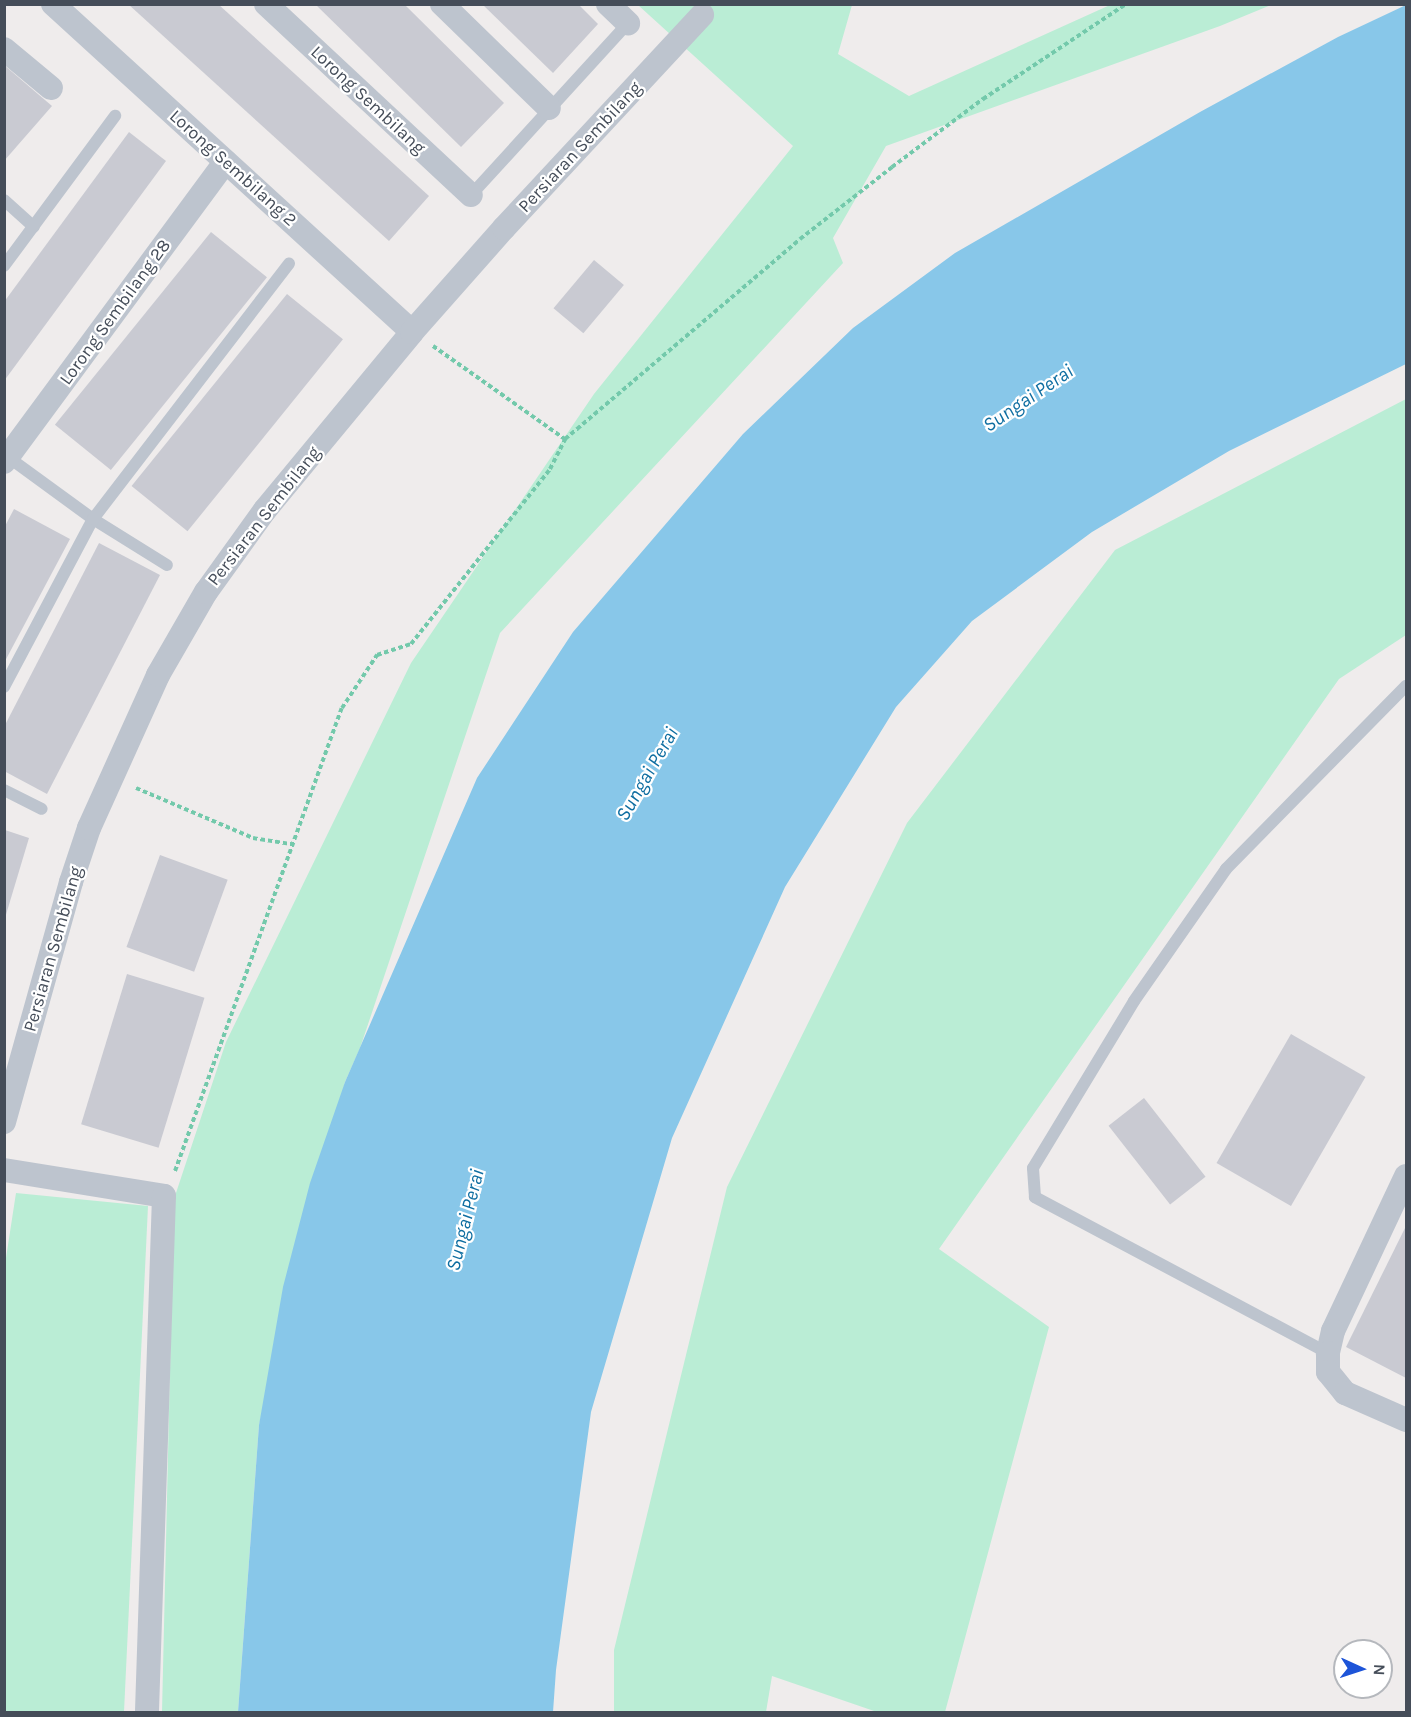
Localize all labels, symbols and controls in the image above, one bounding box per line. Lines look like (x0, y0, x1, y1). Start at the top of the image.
street label: Lorong Sembilang (306, 41, 430, 159)
street label: Persiaran Sembilang (514, 77, 646, 217)
street label: Lorong Sembilang 2 (165, 105, 301, 231)
street label: Lorong Sembilang 28 (55, 235, 175, 389)
water label: Sungai Perai (978, 359, 1078, 437)
street label: Persiaran Sembilang (203, 442, 325, 590)
water label: Sungai Perai (611, 723, 683, 825)
street label: Persiaran Sembilang (19, 864, 87, 1034)
water label: Sungai Perai (441, 1167, 489, 1273)
north arrow (1333, 1639, 1393, 1699)
text: N (1370, 1664, 1389, 1676)

